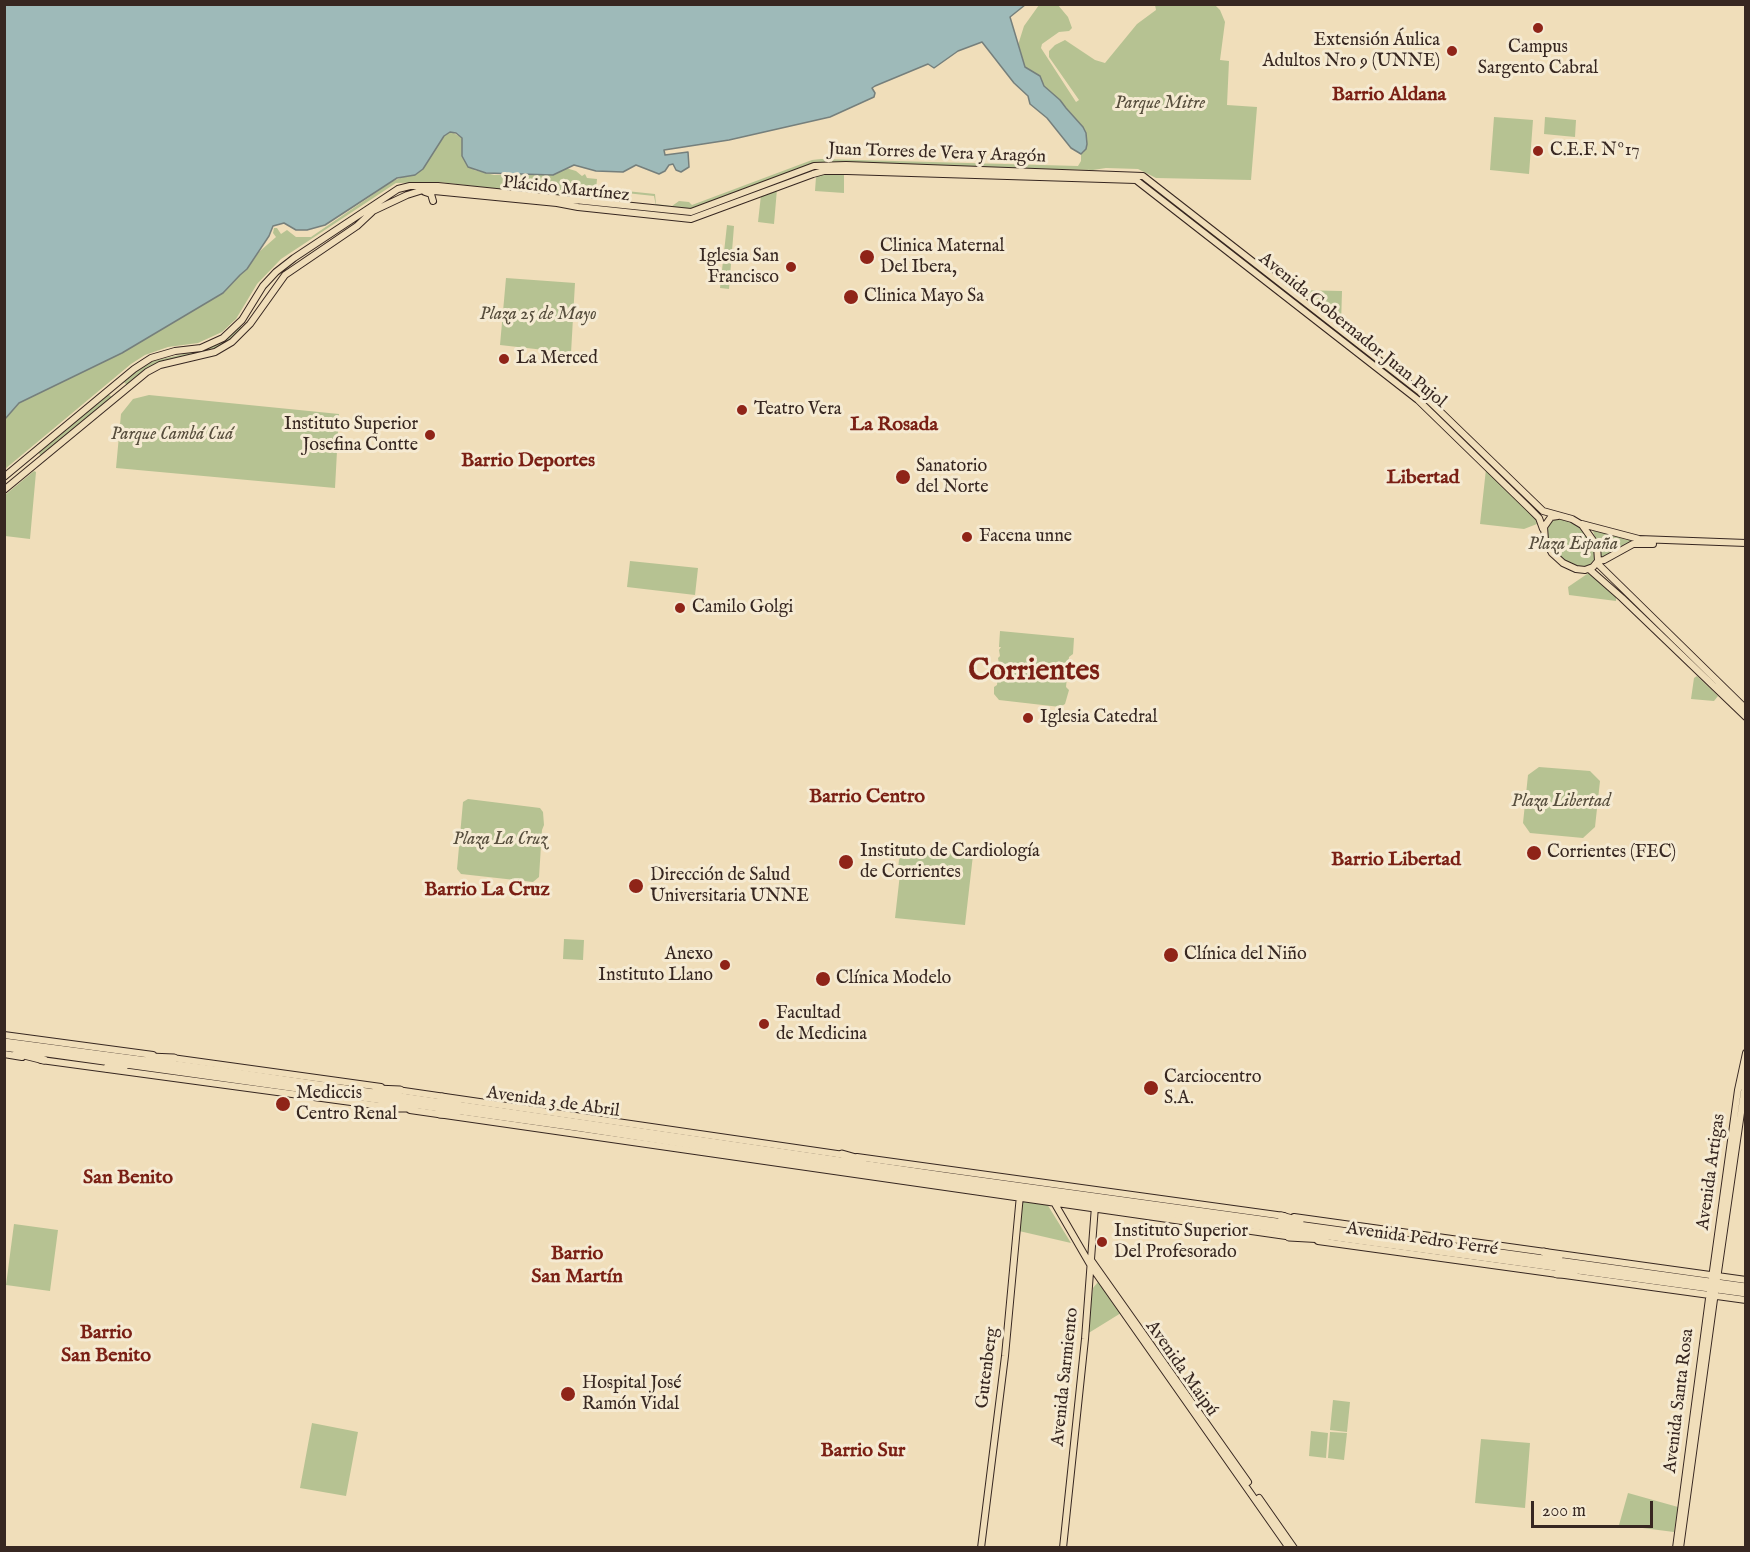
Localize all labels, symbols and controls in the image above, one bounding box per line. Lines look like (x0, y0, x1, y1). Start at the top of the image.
marker: Campus Sargento Cabral (1531, 21, 1545, 35)
place label: Extensión Áulica Adultos Nro 9 (UNNE) (1262, 30, 1440, 72)
place label: Campus Sargento Cabral (1478, 37, 1598, 80)
marker: Extensión Áulica Adultos Nro 9 (UNNE) (1445, 44, 1459, 58)
district label: Barrio Aldana (1332, 84, 1446, 108)
park label: Parque Mitre (1115, 93, 1205, 115)
street label: Juan Torres de Vera y Aragón (828, 139, 1046, 169)
place label: C.E.F. Nº17 (1550, 140, 1640, 162)
marker: C.E.F. Nº17 (1531, 144, 1545, 158)
street label: Plácido Martínez (502, 173, 630, 207)
place label: Clinica Maternal Del Ibera, (880, 236, 1004, 278)
place label: Iglesia San Francisco (699, 246, 779, 288)
marker: Clinica Maternal Del Ibera, (858, 248, 876, 266)
street label: Avenida Gobernador Juan Pujol (1254, 249, 1450, 413)
marker: Iglesia San Francisco (784, 260, 798, 274)
place label: Clinica Mayo Sa (864, 286, 984, 308)
marker: Clinica Mayo Sa (842, 288, 860, 306)
park label: Plaza 25 de Mayo (479, 304, 597, 326)
place label: La Merced (516, 348, 598, 370)
marker: La Merced (497, 352, 511, 366)
place label: Teatro Vera (754, 399, 842, 421)
marker: Teatro Vera (735, 403, 749, 417)
place label: Instituto Superior Josefina Contte (284, 414, 418, 456)
district label: La Rosada (850, 414, 938, 438)
park label: Parque Cambá Cuá (111, 424, 233, 446)
marker: Instituto Superior Josefina Contte (423, 428, 437, 442)
district label: Barrio Deportes (461, 450, 595, 474)
place label: Sanatorio del Norte (916, 456, 988, 498)
district label: Libertad (1387, 467, 1459, 491)
marker: Sanatorio del Norte (894, 468, 912, 486)
place label: Facena unne (979, 526, 1072, 548)
marker: Facena unne (960, 530, 974, 544)
park label: Plaza España (1528, 534, 1618, 556)
place label: Camilo Golgi (692, 597, 793, 619)
marker: Camilo Golgi (673, 601, 687, 615)
district label: Corrientes (968, 655, 1100, 691)
place label: Iglesia Catedral (1040, 707, 1157, 729)
marker: Iglesia Catedral (1021, 711, 1035, 725)
district label: Barrio Centro (809, 786, 925, 810)
park label: Plaza Libertad (1511, 791, 1611, 813)
park label: Plaza La Cruz (453, 829, 547, 851)
place label: Instituto de Cardiología de Corrientes (860, 841, 1040, 884)
place label: Corrientes (FEC) (1547, 842, 1676, 864)
marker: Corrientes (FEC) (1525, 844, 1543, 862)
district label: Barrio Libertad (1331, 849, 1461, 873)
marker: Instituto de Cardiología de Corrientes (837, 853, 855, 871)
place label: Dirección de Salud Universitaria UNNE (650, 865, 809, 908)
marker: Dirección de Salud Universitaria UNNE (627, 877, 645, 895)
district label: Barrio La Cruz (424, 879, 550, 903)
place label: Anexo Instituto Llano (598, 944, 713, 986)
place label: Clínica del Niño (1184, 944, 1307, 966)
marker: Clínica del Niño (1162, 946, 1180, 964)
marker: Anexo Instituto Llano (718, 958, 732, 972)
place label: Clínica Modelo (836, 968, 951, 990)
marker: Clínica Modelo (814, 970, 832, 988)
place label: Facultad de Medicina (776, 1003, 867, 1046)
marker: Facultad de Medicina (757, 1017, 771, 1031)
place label: Carciocentro S.A. (1164, 1067, 1261, 1110)
marker: Carciocentro S.A. (1142, 1079, 1160, 1097)
place label: Mediccis Centro Renal (296, 1083, 397, 1126)
street label: Avenida 3 de Abril (485, 1083, 621, 1123)
marker: Mediccis Centro Renal (274, 1095, 292, 1113)
street label: Avenida Artigas (1693, 1112, 1731, 1232)
district label: San Benito (83, 1167, 173, 1191)
street label: Avenida Pedro Ferré (1345, 1219, 1499, 1261)
place label: Instituto Superior Del Profesorado (1114, 1221, 1248, 1264)
marker: Instituto Superior Del Profesorado (1095, 1235, 1109, 1249)
district label: Barrio San Martín (531, 1243, 623, 1290)
street label: Avenida Sarmiento (1048, 1307, 1084, 1447)
street label: Avenida Maipú (1140, 1317, 1222, 1421)
district label: Barrio San Benito (61, 1322, 151, 1369)
street label: Gutenberg (972, 1326, 1004, 1410)
street label: Avenida Santa Rosa (1660, 1328, 1700, 1474)
place label: Hospital José Ramón Vidal (582, 1373, 682, 1416)
marker: Hospital José Ramón Vidal (559, 1385, 577, 1403)
district label: Barrio Sur (821, 1440, 905, 1464)
scale bar (1534, 1489, 1656, 1527)
text: 200 m (1542, 1500, 1586, 1523)

